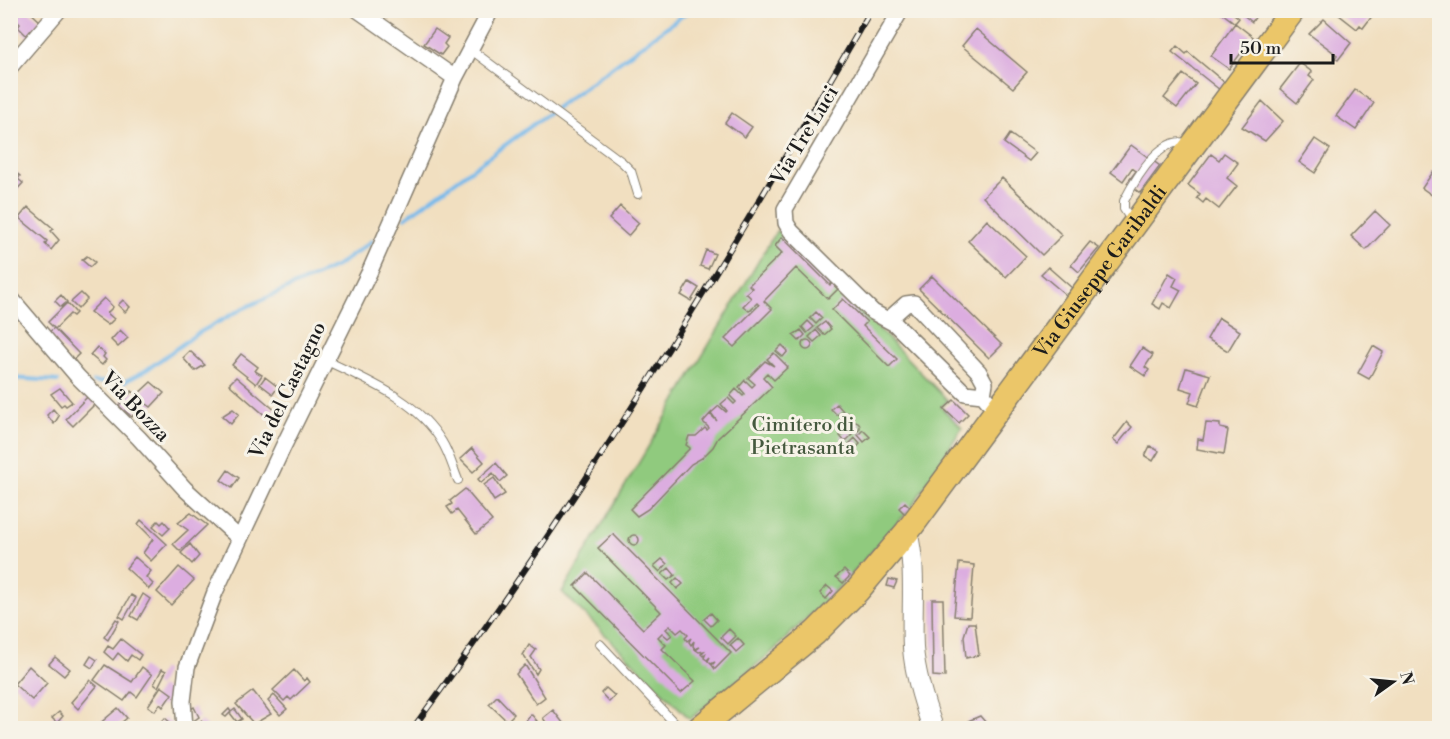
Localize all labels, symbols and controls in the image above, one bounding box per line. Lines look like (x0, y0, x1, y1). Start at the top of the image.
scale bar (1231, 27, 1333, 65)
text: 50 m (1240, 37, 1282, 60)
street label: Via Tre Luci (765, 81, 845, 191)
street label: Via Giuseppe Garibaldi (1028, 181, 1173, 365)
street label: Via del Castagno (244, 318, 332, 464)
street label: Via Bozza (94, 366, 175, 448)
park label: Cimitero di Pietrasanta (751, 413, 856, 461)
north arrow (1363, 652, 1423, 712)
text: N (1395, 670, 1418, 687)

